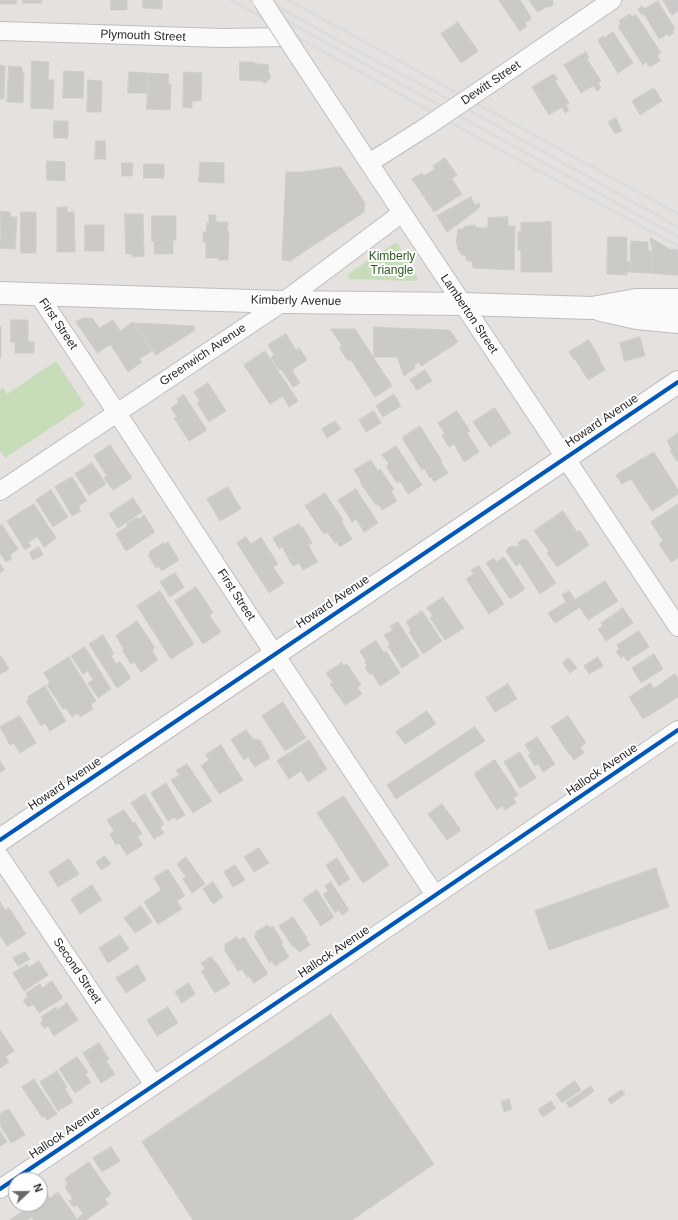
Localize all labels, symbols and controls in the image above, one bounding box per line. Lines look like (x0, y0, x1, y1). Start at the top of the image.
street label: Plymouth Street (100, 27, 186, 45)
street label: Dewitt Street (459, 58, 523, 108)
park label: Kimberly Triangle (369, 250, 415, 278)
street label: Lamberton Street (437, 272, 501, 356)
street label: Kimberly Avenue (251, 293, 341, 309)
street label: First Street (36, 296, 80, 352)
street label: Greenwich Avenue (157, 321, 249, 389)
street label: Howard Avenue (563, 391, 641, 451)
street label: First Street (214, 566, 258, 624)
street label: Howard Avenue (294, 572, 372, 632)
street label: Hallock Avenue (564, 741, 640, 799)
street label: Howard Avenue (26, 754, 104, 814)
street label: Hallock Avenue (296, 923, 372, 981)
street label: Second Street (50, 935, 104, 1007)
street label: Hallock Avenue (27, 1104, 103, 1162)
north arrow (8, 1172, 48, 1212)
text: N (31, 1182, 45, 1194)

